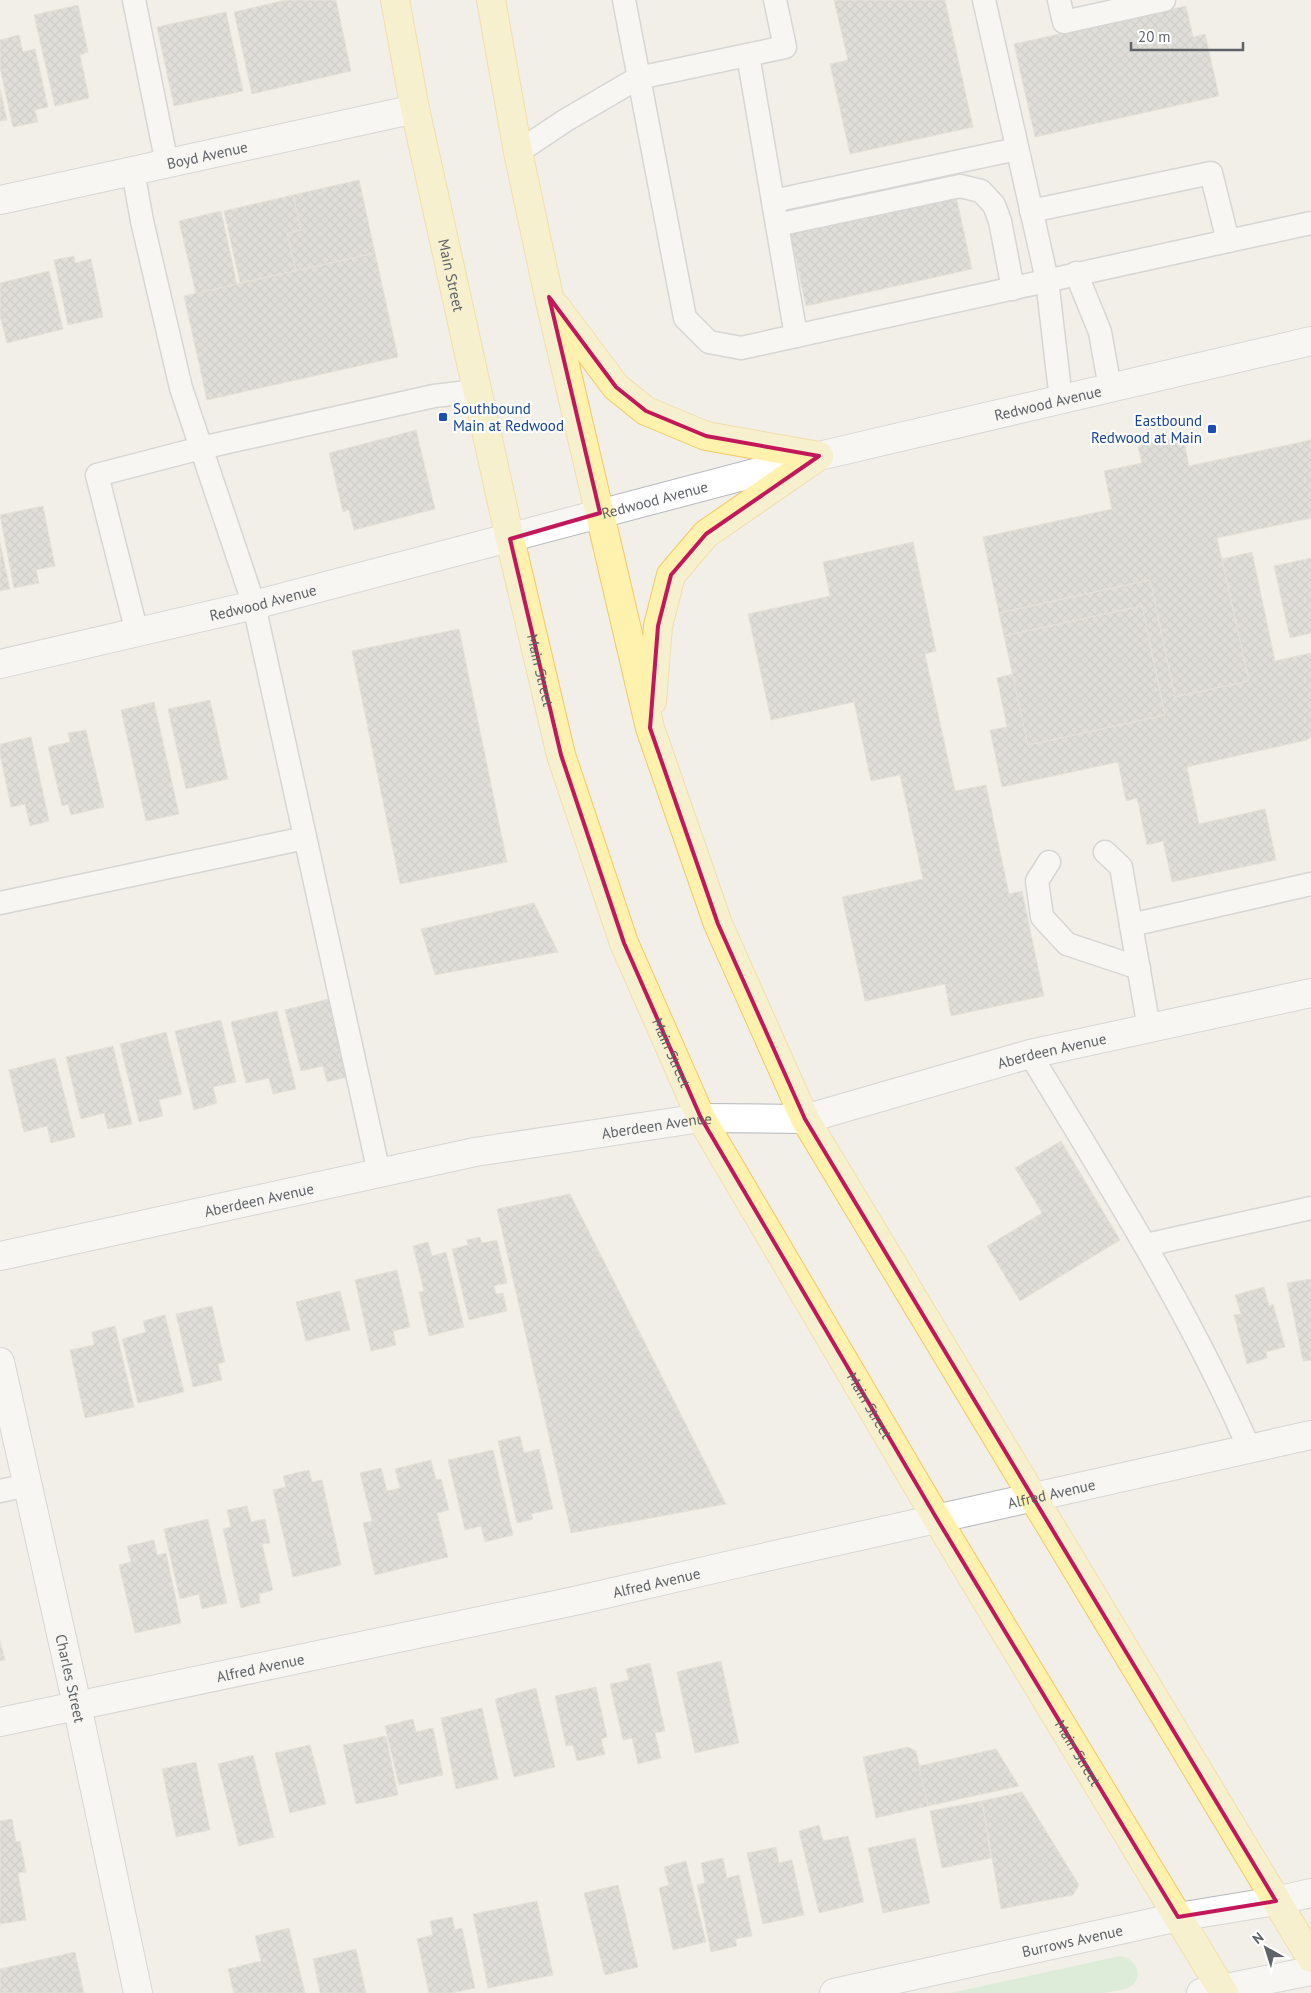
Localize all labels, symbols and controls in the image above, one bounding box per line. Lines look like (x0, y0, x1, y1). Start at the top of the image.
scale bar (1131, 20, 1244, 52)
text: 20 m (1138, 27, 1171, 46)
street label: Boyd Avenue (165, 137, 249, 173)
street label: Main Street (434, 237, 469, 313)
street label: Redwood Avenue (992, 381, 1103, 424)
place label: Southbound Main at Redwood (453, 399, 564, 435)
marker: Southbound Main at Redwood (437, 411, 449, 423)
place label: Eastbound Redwood at Main (1091, 411, 1202, 447)
marker: Eastbound Redwood at Main (1206, 423, 1218, 435)
street label: Redwood Avenue (599, 476, 710, 523)
street label: Redwood Avenue (208, 580, 318, 625)
street label: Main Street (523, 632, 559, 708)
street label: Main Street (649, 1015, 696, 1090)
street label: Aberdeen Avenue (995, 1028, 1108, 1072)
street label: Aberdeen Avenue (600, 1108, 712, 1142)
street label: Aberdeen Avenue (202, 1178, 315, 1221)
street label: Main Street (843, 1369, 897, 1442)
street label: Alfred Avenue (1006, 1474, 1097, 1512)
street label: Alfred Avenue (611, 1563, 702, 1601)
street label: Charles Street (52, 1632, 90, 1724)
street label: Alfred Avenue (215, 1649, 306, 1686)
street label: Main Street (1051, 1716, 1106, 1789)
street label: Burrows Avenue (1020, 1920, 1124, 1961)
north arrow (1241, 1923, 1291, 1973)
text: N (1249, 1928, 1267, 1948)

